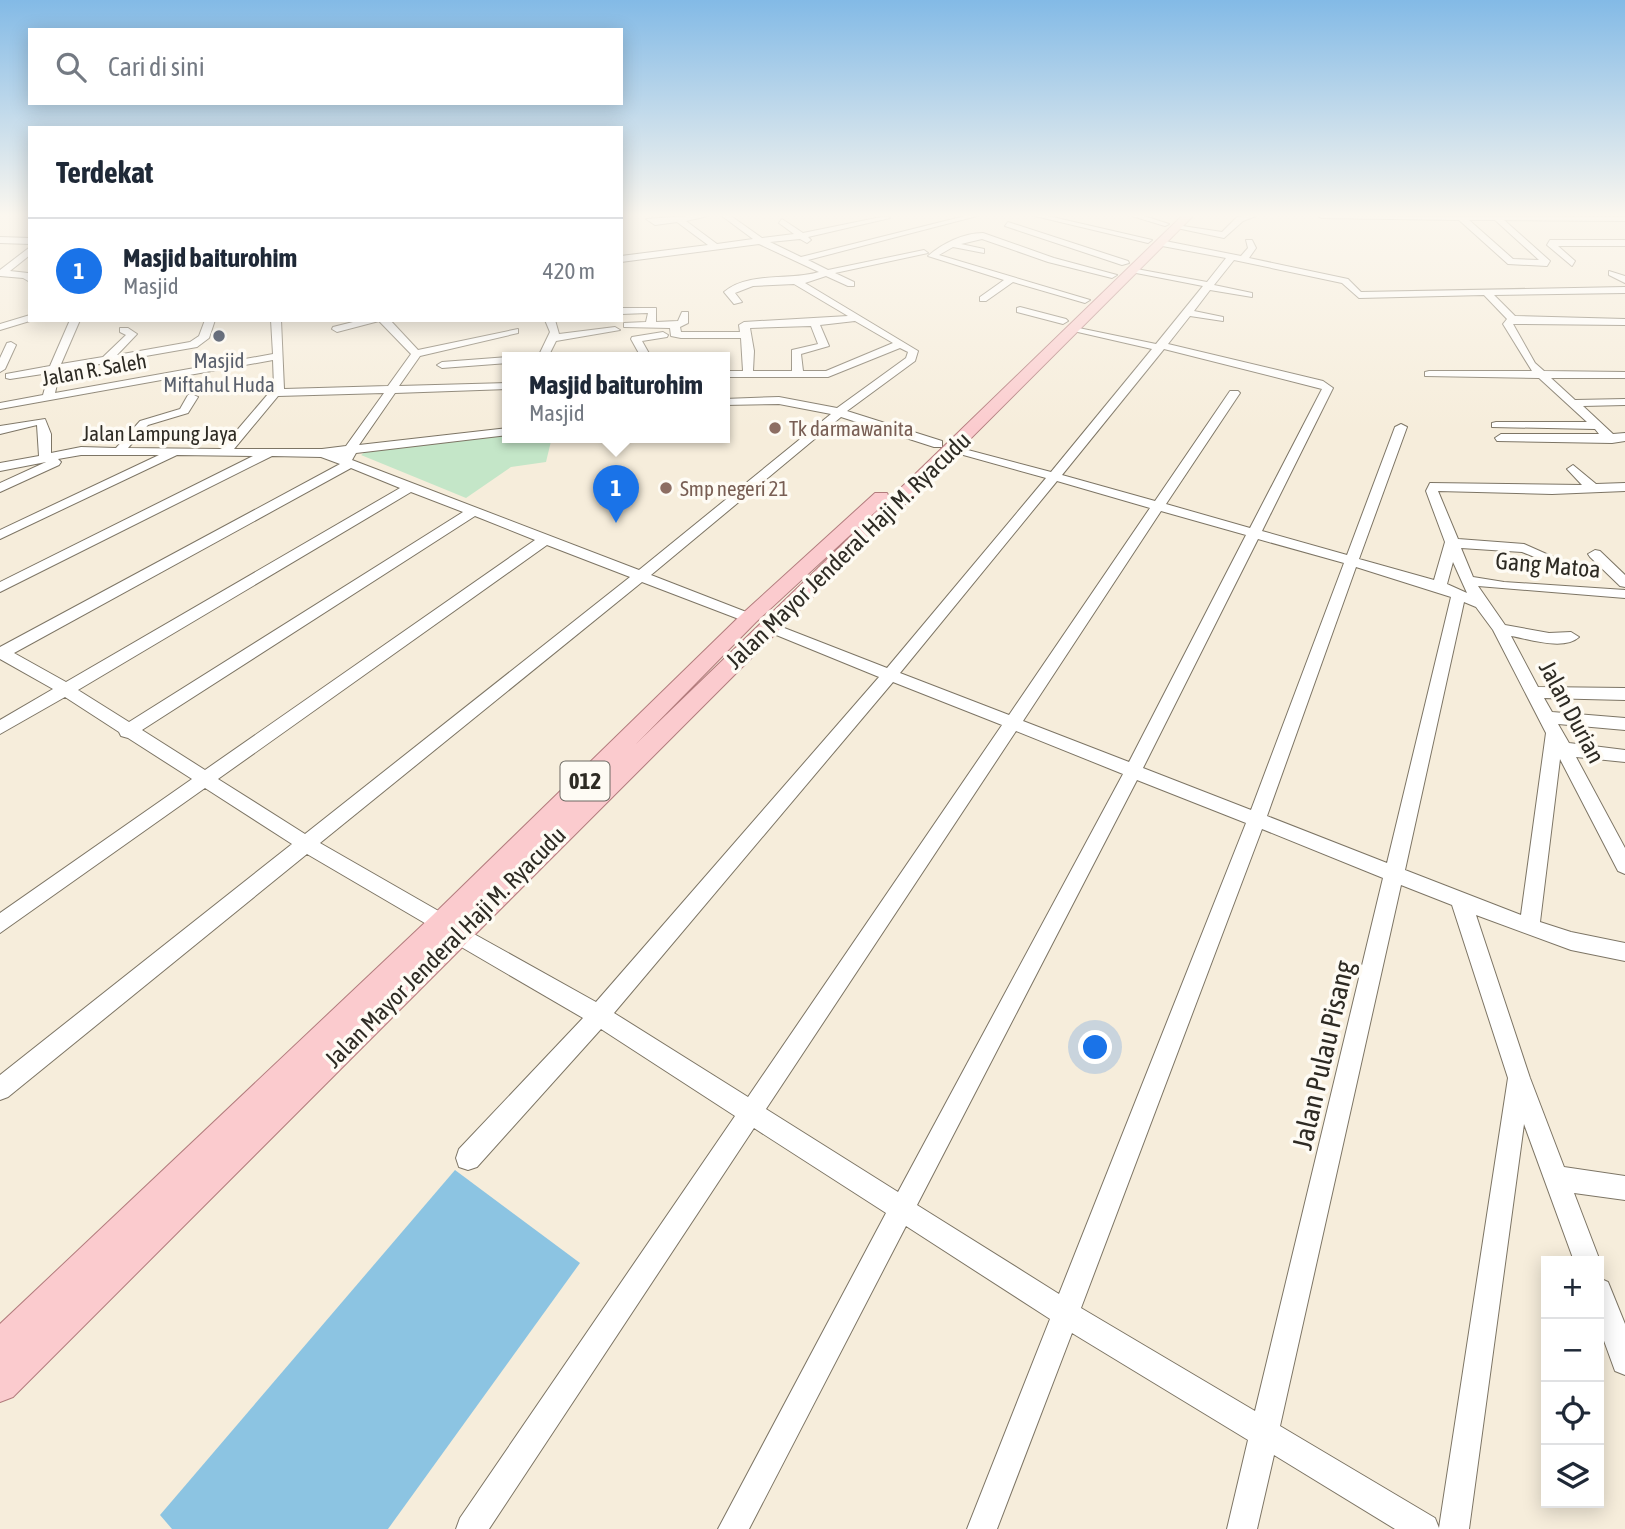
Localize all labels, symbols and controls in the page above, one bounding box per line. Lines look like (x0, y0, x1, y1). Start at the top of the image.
search box (28, 28, 623, 105)
icon: search (52, 48, 90, 86)
text: Cari di sini (108, 52, 205, 82)
text: Terdekat (56, 155, 153, 189)
text: Masjid baiturohim (123, 243, 297, 273)
text: 1 (74, 258, 84, 284)
text: 420 m (543, 258, 595, 284)
text: Masjid (123, 273, 179, 299)
marker: Masjid Miftahul Huda (211, 328, 227, 344)
street label: Jalan R. Saleh (40, 348, 148, 390)
place label: Masjid Miftahul Huda (163, 348, 275, 396)
popup (502, 352, 730, 443)
text: Masjid baiturohim (529, 370, 703, 400)
text: Masjid (529, 400, 585, 426)
place label: Tk darmawanita (789, 416, 914, 440)
marker: Tk darmawanita (767, 420, 783, 436)
street label: Jalan Lampung Jaya (83, 421, 237, 445)
street label: Jalan Mayor Jenderal Haji M. Ryacudu (720, 426, 976, 674)
pin: 1 (593, 465, 639, 523)
place label: Smp negeri 21 (680, 476, 788, 500)
marker: Smp negeri 21 (658, 480, 674, 496)
street label: Gang Matoa (1494, 547, 1602, 583)
street label: Jalan Durian (1534, 656, 1610, 768)
road number: 012 (560, 762, 610, 800)
street label: Jalan Mayor Jenderal Haji M. Ryacudu (319, 821, 571, 1073)
street label: Jalan Pulau Pisang (1286, 957, 1360, 1153)
your location (1078, 1030, 1112, 1064)
map controls (1541, 1256, 1604, 1508)
button: + (1541, 1256, 1604, 1319)
button: − (1541, 1319, 1604, 1382)
button: locate (1541, 1382, 1604, 1445)
button: layers (1541, 1445, 1604, 1508)

